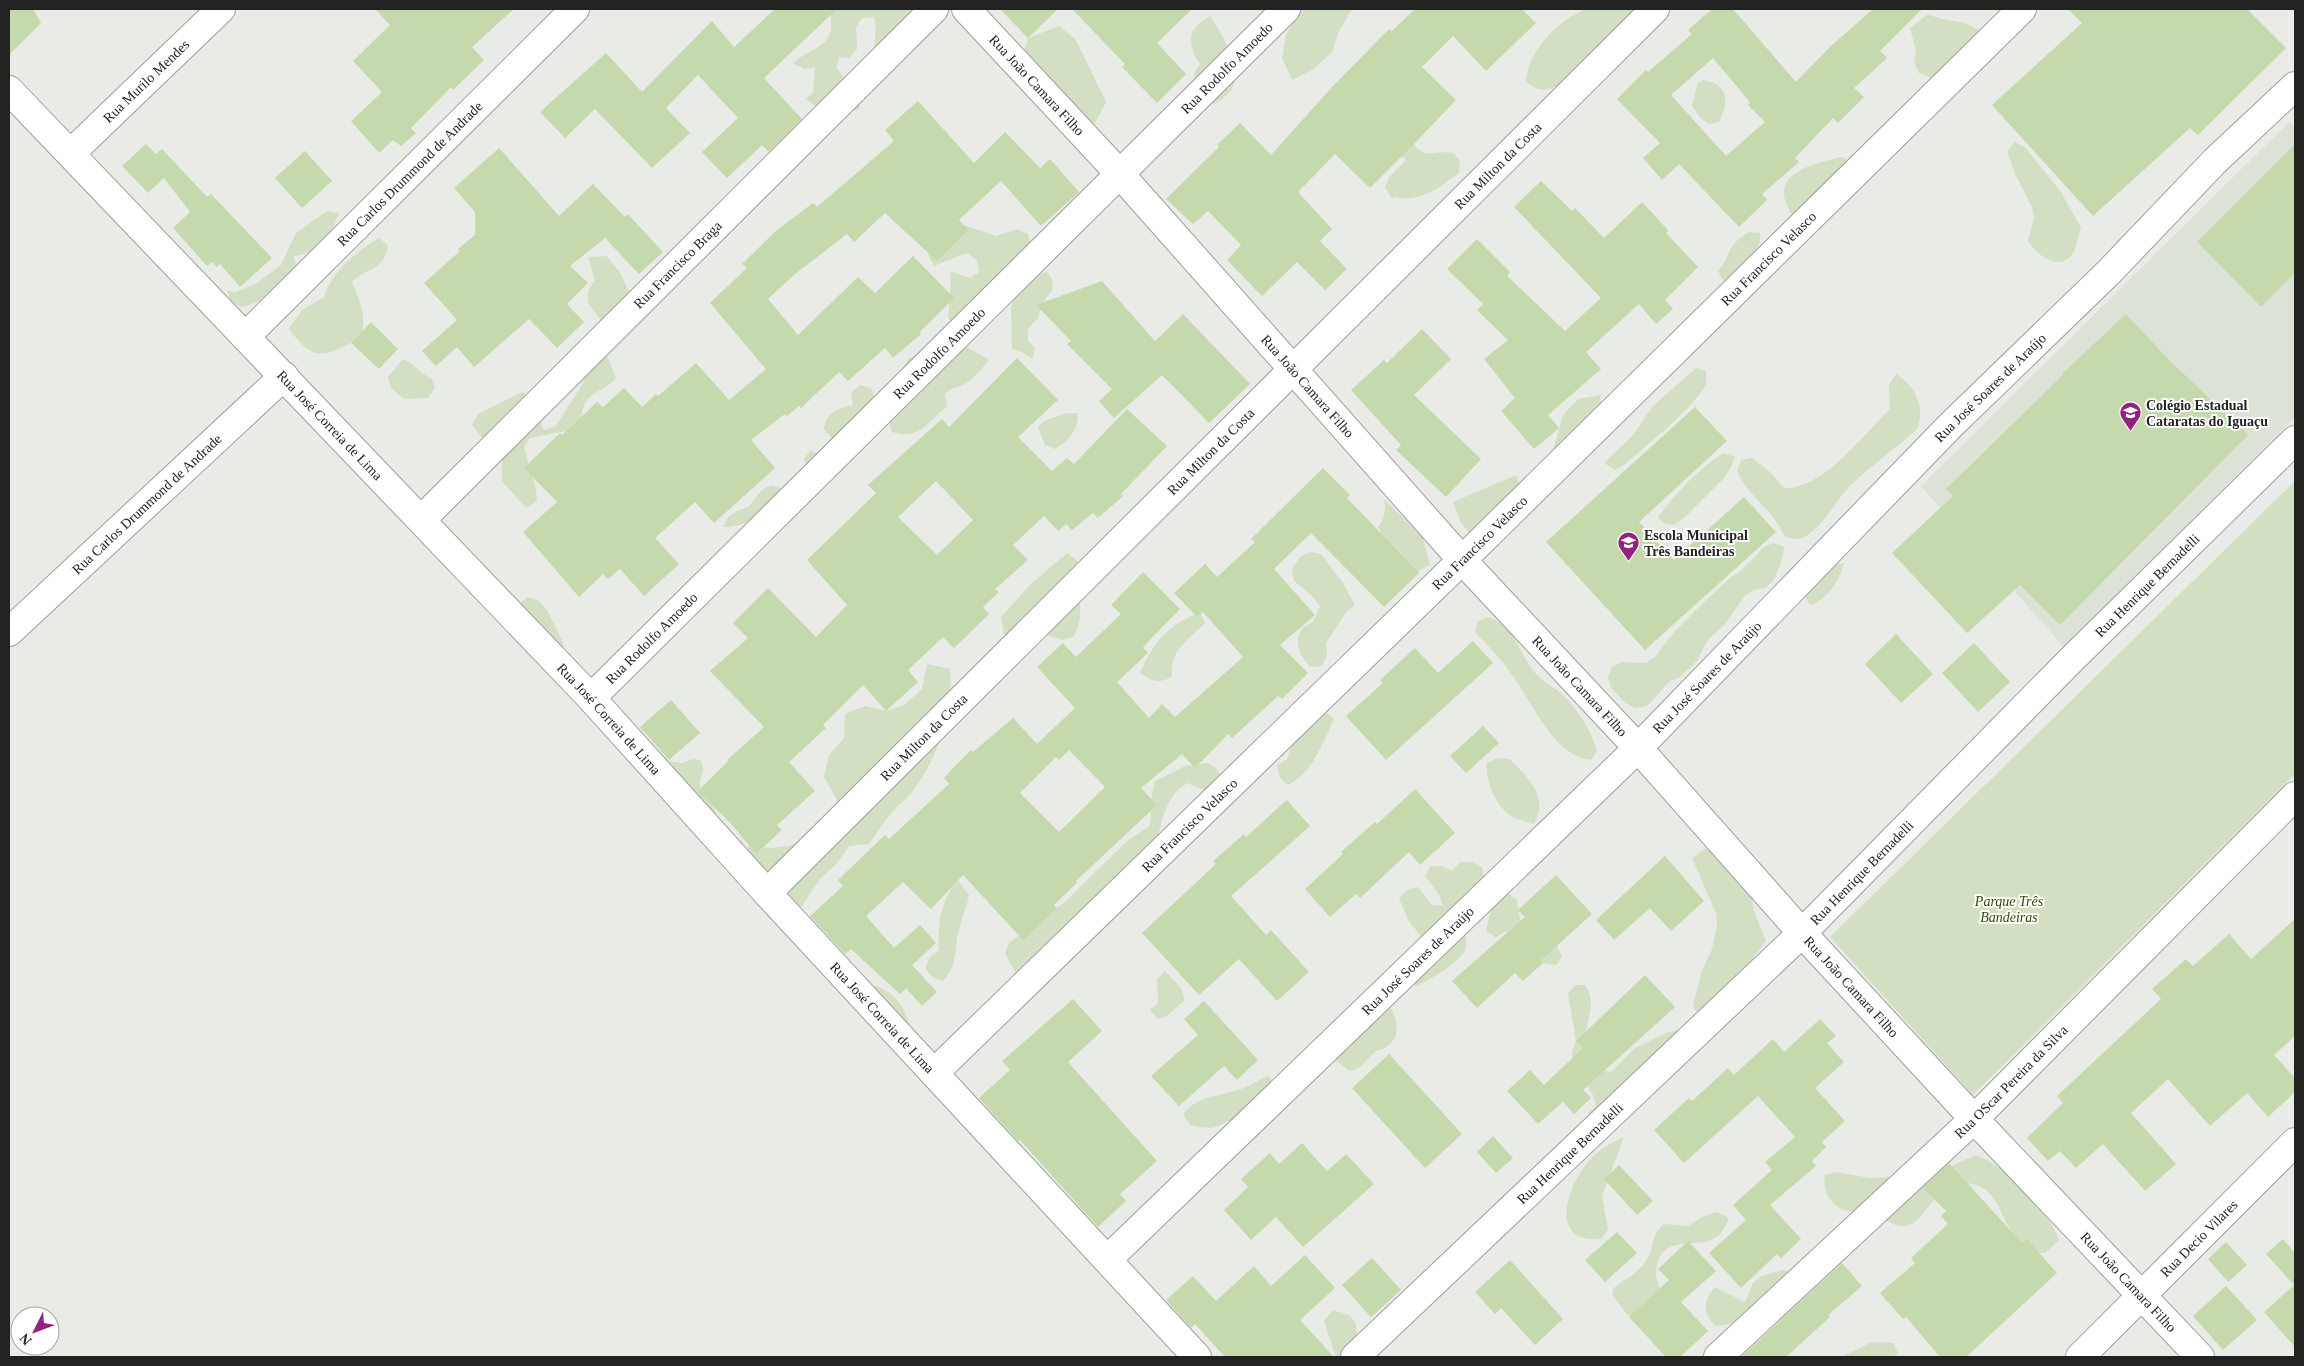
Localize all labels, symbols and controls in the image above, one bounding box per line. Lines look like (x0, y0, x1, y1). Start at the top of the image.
street label: Rua Rodolfo Amoedo (1178, 20, 1276, 117)
street label: Rua João Camara Filho (986, 32, 1087, 139)
street label: Rua Murilo Mendes (100, 37, 192, 126)
street label: Rua Carlos Drummond de Andrade (334, 99, 486, 249)
street label: Rua Milton da Costa (1452, 119, 1545, 212)
street label: Rua Francisco Velasco (1718, 209, 1819, 309)
street label: Rua Francisco Braga (631, 218, 725, 312)
street label: Rua Rodolfo Amoedo (890, 305, 988, 402)
street label: Rua José Soares de Araújo (1932, 330, 2049, 445)
street label: Rua João Camara Filho (1258, 332, 1357, 441)
street label: Rua José Correia de Lima (274, 368, 386, 484)
place label: Colégio Estadual Cataratas do Iguaçu (2146, 398, 2268, 429)
school or university icon: Colégio Estadual Cataratas do Iguaçu (2118, 401, 2142, 432)
street label: Rua Milton da Costa (1164, 405, 1258, 498)
street label: Rua Carlos Drummond de Andrade (69, 431, 225, 577)
street label: Rua Francisco Velasco (1429, 493, 1531, 593)
place label: Escola Municipal Três Bandeiras (1644, 528, 1748, 559)
school or university icon: Escola Municipal Três Bandeiras (1616, 531, 1640, 562)
street label: Rua Henrique Bernadelli (2092, 531, 2203, 640)
street label: Rua Rodolfo Amoedo (603, 590, 701, 687)
street label: Rua José Soares de Araújo (1650, 619, 1764, 736)
street label: Rua João Camara Filho (1529, 633, 1630, 740)
street label: Rua José Correia de Lima (554, 660, 664, 778)
street label: Rua Milton da Costa (877, 691, 971, 784)
street label: Rua Francisco Velasco (1139, 776, 1241, 875)
street label: Rua Henrique Bernadelli (1807, 818, 1917, 928)
park label: Parque Três Bandeiras (1974, 894, 2044, 925)
street label: Rua José Soares de Araújo (1359, 904, 1477, 1018)
street label: Rua João Camara Filho (1801, 933, 1901, 1040)
street label: Rua José Correia de Lima (827, 959, 937, 1077)
street label: Rua OScar Pereira da Silva (1952, 1022, 2071, 1141)
street label: Rua Henrique Bernadelli (1514, 1100, 1626, 1207)
street label: Rua Decio Vilares (2158, 1197, 2241, 1280)
street label: Rua João Camara Filho (2077, 1229, 2179, 1335)
north arrow (10, 1306, 60, 1356)
text: N (17, 1331, 35, 1348)

